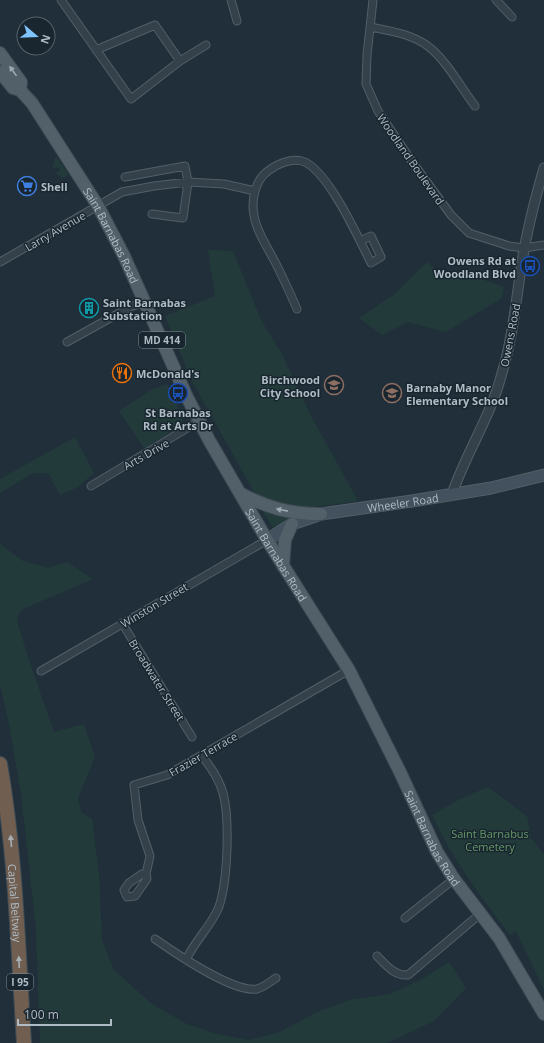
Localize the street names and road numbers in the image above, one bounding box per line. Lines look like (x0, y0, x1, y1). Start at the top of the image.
street label: Woodland Boulevard (374, 111, 448, 207)
street label: Saint Barnabas Road (80, 184, 143, 285)
street label: Larry Avenue (22, 208, 88, 254)
street label: Owens Road (496, 302, 524, 368)
road number: MD 414 (139, 332, 185, 348)
street label: Arts Drive (120, 435, 172, 473)
street label: Wheeler Road (366, 489, 440, 515)
street label: Saint Barnabas Road (243, 505, 311, 604)
street label: Winston Street (118, 579, 190, 631)
street label: Broadwater Street (126, 636, 188, 724)
street label: Frazier Terrace (166, 728, 240, 780)
street label: Saint Barnabas Road (402, 787, 464, 889)
street label: Capital Beltway (5, 863, 26, 943)
road number: I 95 (7, 974, 33, 990)

